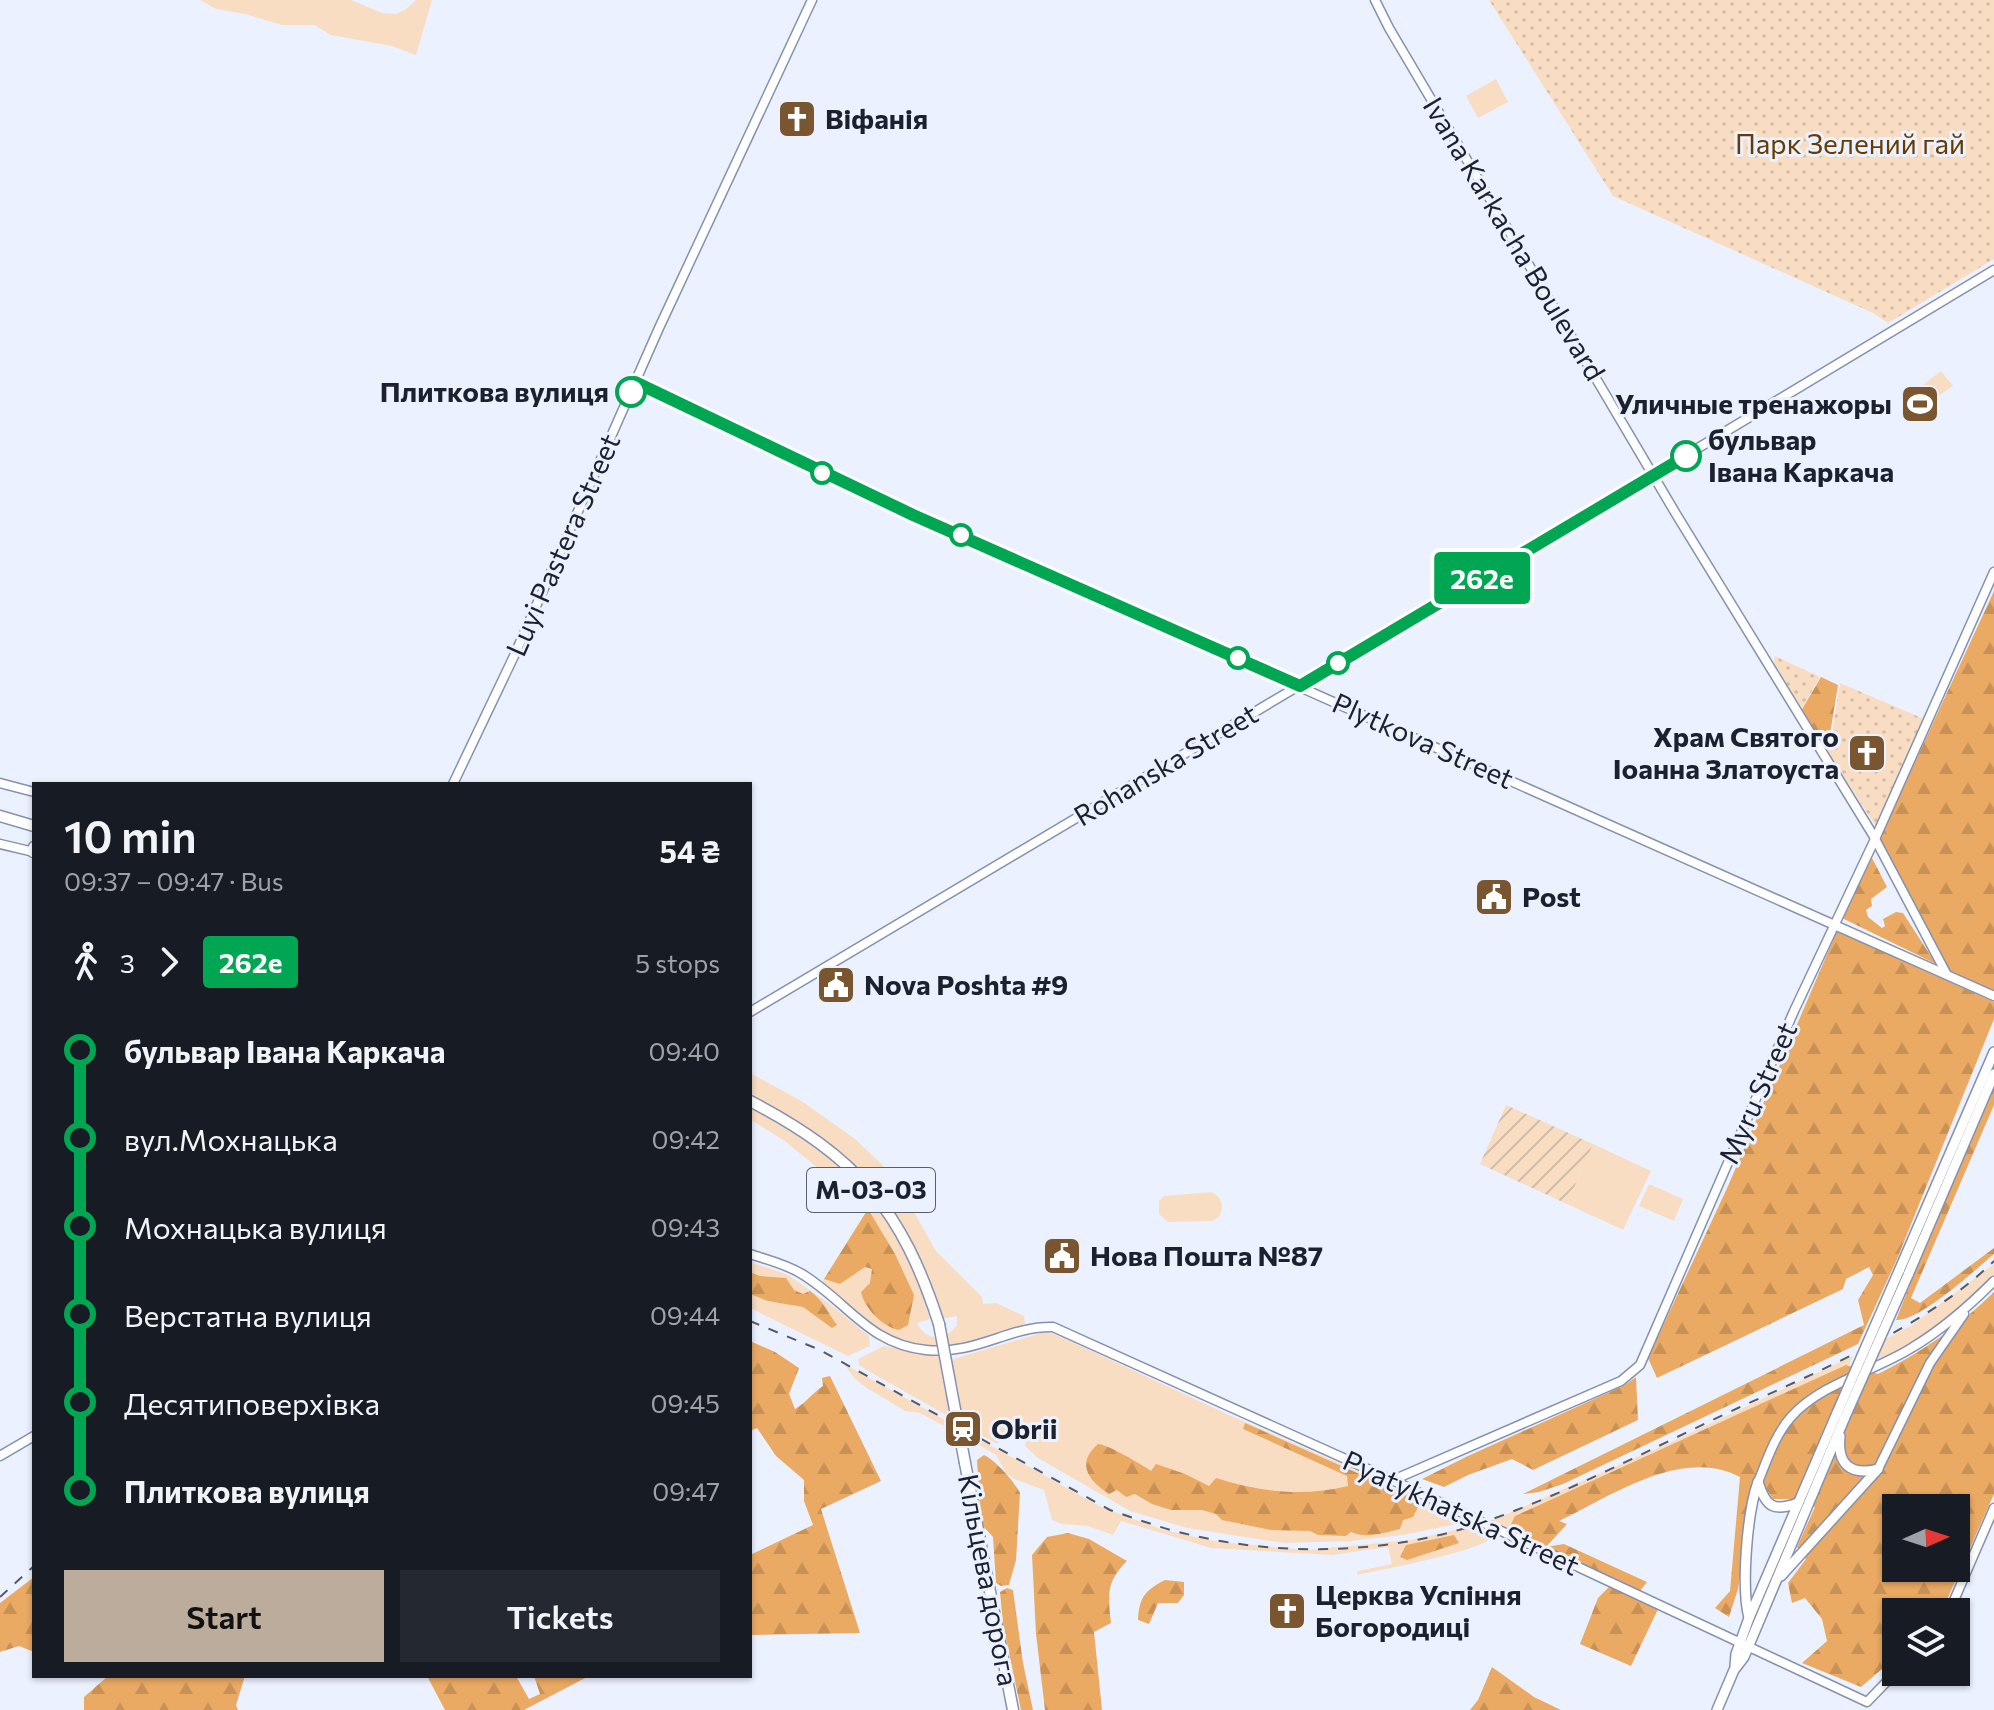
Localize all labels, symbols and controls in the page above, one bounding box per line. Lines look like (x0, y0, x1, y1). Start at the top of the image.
street label: Ivana Karkacha Boulevard (1417, 91, 1613, 386)
church icon: Віфанія (776, 98, 818, 140)
place label: Віфанія (825, 101, 928, 135)
park label: Парк Зелений гай (1735, 126, 1965, 160)
place label: Плиткова вулиця (380, 374, 609, 408)
marker: Плиткова вулиця (616, 377, 646, 407)
sports icon: Уличные тренажоры (1899, 383, 1941, 425)
place label: Уличные тренажоры (1615, 386, 1892, 420)
place label: бульвар Івана Каркача (1708, 422, 1894, 488)
street label: Luyi Pastera Street (498, 428, 626, 661)
marker: бульвар Івана Каркача (1671, 441, 1701, 471)
unlabelled marker (811, 462, 833, 484)
unlabelled marker (950, 524, 972, 546)
line badge: 262е (1426, 552, 1538, 604)
text: 262е (1450, 561, 1514, 595)
unlabelled marker (1227, 647, 1249, 669)
unlabelled marker (1327, 652, 1349, 674)
street label: Plytkova Street (1328, 685, 1519, 795)
street label: Rohanska Street (1067, 696, 1264, 832)
place label: Храм Святого Іоанна Златоуста (1613, 719, 1839, 785)
church icon: Храм Святого Іоанна Златоуста (1846, 732, 1888, 774)
text: 10 min (64, 808, 197, 862)
text: 54 ₴ (660, 832, 720, 869)
text: 09:37 – 09:47 · Bus (64, 865, 284, 896)
public building icon: Post (1473, 876, 1515, 918)
place label: Post (1522, 879, 1581, 913)
icon: walk (64, 940, 108, 984)
icon: forward (147, 940, 191, 984)
text: 262е (219, 945, 282, 979)
text: 3 (120, 947, 135, 978)
text: 5 stops (635, 947, 720, 978)
public building icon: Nova Poshta #9 (815, 964, 857, 1006)
place label: Nova Poshta #9 (864, 967, 1068, 1001)
street label: Myru Street (1711, 1016, 1803, 1169)
text: бульвар Івана Каркача (124, 1032, 446, 1069)
text: 09:40 (649, 1035, 720, 1066)
text: вул.Мохнацька (124, 1120, 338, 1157)
text: 09:42 (651, 1123, 720, 1154)
road number: М-03-03 (807, 1168, 935, 1212)
text: Мохнацька вулиця (124, 1208, 387, 1245)
text: 09:43 (651, 1211, 720, 1242)
public building icon: Нова Пошта №87 (1041, 1235, 1083, 1277)
place label: Нова Пошта №87 (1090, 1238, 1323, 1272)
text: Верстатна вулиця (124, 1296, 372, 1333)
text: 09:44 (650, 1299, 720, 1330)
text: Десятиповерхівка (124, 1384, 380, 1421)
text: 09:45 (651, 1387, 720, 1418)
station icon: Obrii (942, 1408, 984, 1450)
place label: Obrii (991, 1411, 1058, 1445)
street label: Pyatykhatska Street (1338, 1442, 1585, 1582)
street label: Кільцева дорога (952, 1471, 1026, 1689)
text: Плиткова вулиця (124, 1472, 370, 1509)
text: 09:47 (652, 1475, 720, 1506)
north arrow (1882, 1494, 1970, 1582)
map controls (1882, 1494, 1970, 1686)
button: Start (64, 1570, 384, 1662)
button: Tickets (400, 1570, 720, 1662)
place label: Церква Успіння Богородиці (1315, 1577, 1522, 1643)
church icon: Церква Успіння Богородиці (1266, 1590, 1308, 1632)
button: layers (1882, 1598, 1970, 1686)

